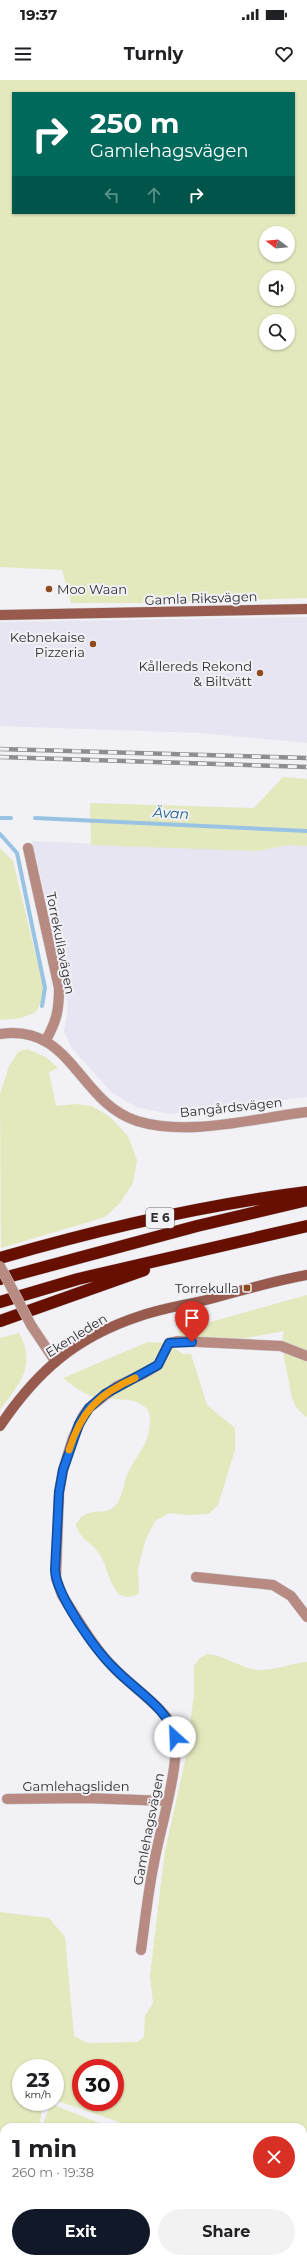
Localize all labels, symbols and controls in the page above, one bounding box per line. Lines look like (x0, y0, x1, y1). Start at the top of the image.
text: 19:37 (20, 5, 57, 24)
icon: menu (12, 43, 34, 65)
text: Turnly (124, 43, 183, 65)
icon: heart (273, 43, 295, 65)
text: 250 m (90, 106, 180, 140)
icon: right (24, 108, 76, 160)
text: Gamlehagsvägen (90, 140, 248, 162)
icon: left (101, 184, 123, 206)
icon: ahead (143, 184, 165, 206)
icon: right (185, 184, 207, 206)
north arrow (259, 226, 295, 262)
map controls (259, 226, 295, 350)
button: sound (259, 270, 295, 306)
button: search (259, 314, 295, 350)
place label: Moo Waan (57, 581, 127, 597)
marker: Moo Waan (44, 584, 54, 594)
street label: Gamla Riksvägen (144, 588, 258, 608)
place label: Kebnekaise Pizzeria (10, 629, 85, 660)
marker: Kebnekaise Pizzeria (88, 639, 98, 649)
place label: Kållereds Rekond & Biltvätt (138, 658, 252, 689)
marker: Kållereds Rekond & Biltvätt (255, 668, 265, 678)
water label: Ävan (152, 803, 189, 823)
street label: Torrekullavägen (43, 891, 79, 995)
street label: Bangårdsvägen (179, 1094, 283, 1120)
road number: E 6 (146, 1208, 174, 1228)
place label: Torrekulla (175, 1280, 239, 1296)
marker: Torrekulla (242, 1283, 252, 1293)
pin (175, 1301, 209, 1342)
icon: arrive (181, 1307, 203, 1329)
street label: Ekenleden (42, 1310, 110, 1360)
position arrow (154, 1716, 196, 1758)
street label: Gamlehagsvägen (129, 1771, 167, 1887)
street label: Gamlehagsliden (22, 1778, 130, 1794)
speed limit sign: 30 (72, 2059, 124, 2111)
text: 23 (26, 2068, 50, 2092)
text: km/h (25, 2088, 51, 2101)
text: 1 min (12, 2134, 77, 2163)
button: close (253, 2136, 295, 2178)
text: 260 m · 19:38 (12, 2164, 94, 2180)
button: Exit (12, 2209, 150, 2255)
button: Share (158, 2209, 295, 2255)

